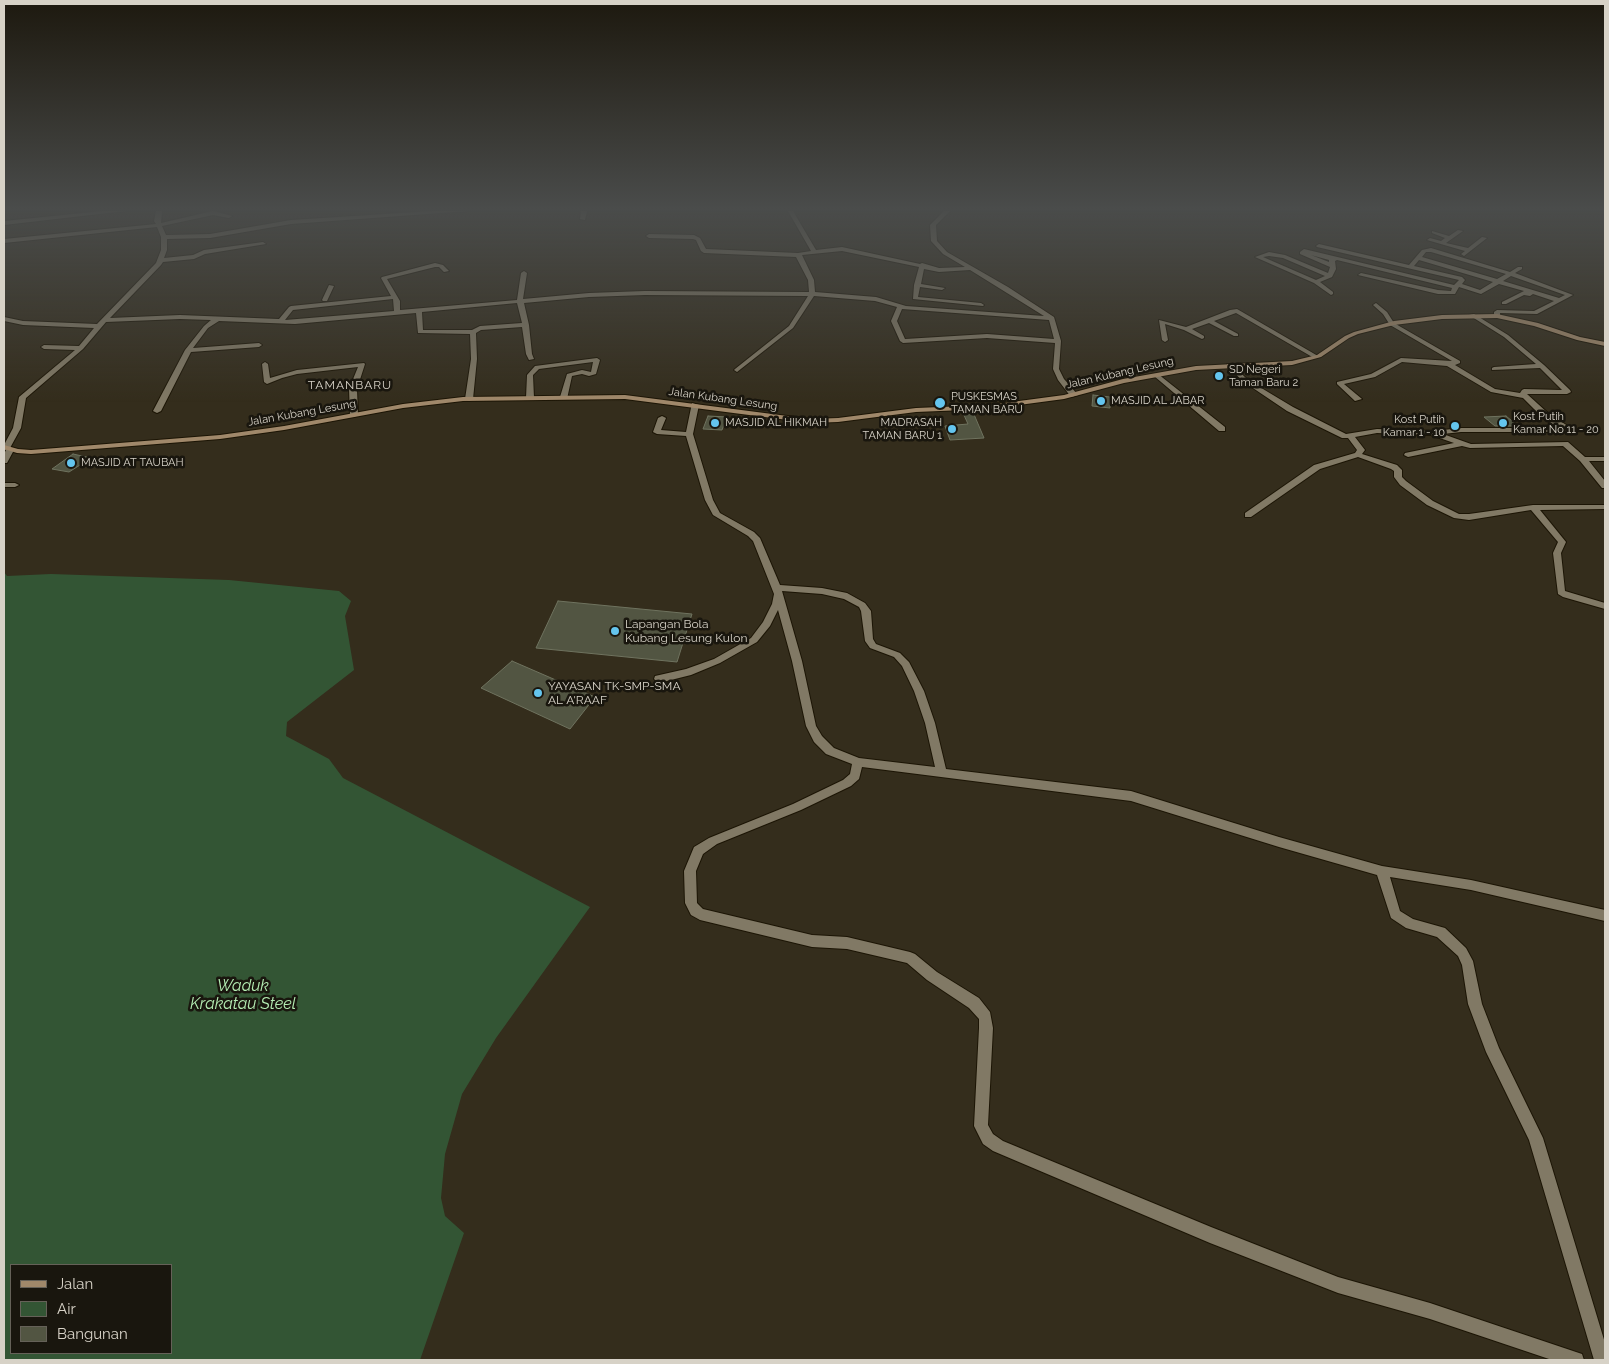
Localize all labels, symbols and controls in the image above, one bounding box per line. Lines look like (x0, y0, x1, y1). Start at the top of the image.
street label: Jalan Kubang Lesung (1065, 354, 1175, 392)
place label: SD Negeri Taman Baru 2 (1229, 363, 1298, 389)
marker: SD Negeri Taman Baru 2 (1213, 370, 1225, 382)
district label: TAMANBARU (307, 378, 393, 392)
street label: Jalan Kubang Lesung (668, 385, 778, 413)
place label: PUSKESMAS TAMAN BARU (951, 390, 1023, 416)
place label: MASJID AL JABAR (1111, 394, 1204, 408)
marker: MASJID AL JABAR (1095, 395, 1107, 407)
marker: PUSKESMAS TAMAN BARU (933, 396, 947, 410)
street label: Jalan Kubang Lesung (247, 397, 357, 429)
place label: Kost Putih Kamar No 11 - 20 (1513, 410, 1599, 436)
place label: Kost Putih Kamar 1 - 10 (1383, 413, 1445, 439)
place label: MASJID AL HIKMAH (725, 416, 827, 430)
place label: MADRASAH TAMAN BARU 1 (863, 416, 942, 442)
marker: MASJID AL HIKMAH (709, 417, 721, 429)
marker: Kost Putih Kamar No 11 - 20 (1497, 417, 1509, 429)
marker: Kost Putih Kamar 1 - 10 (1449, 420, 1461, 432)
marker: MADRASAH TAMAN BARU 1 (946, 423, 958, 435)
place label: MASJID AT TAUBAH (81, 456, 184, 470)
marker: MASJID AT TAUBAH (65, 457, 77, 469)
place label: Lapangan Bola Kubang Lesung Kulon (625, 617, 747, 645)
marker: Lapangan Bola Kubang Lesung Kulon (609, 625, 621, 637)
place label: YAYASAN TK-SMP-SMA AL A'RAAF (548, 679, 680, 707)
marker: YAYASAN TK-SMP-SMA AL A'RAAF (532, 687, 544, 699)
water label: Waduk Krakatau Steel (190, 976, 296, 1014)
legend (10, 1264, 172, 1354)
text: Jalan (57, 1275, 93, 1293)
text: Air (57, 1300, 76, 1318)
text: Bangunan (57, 1325, 128, 1343)

